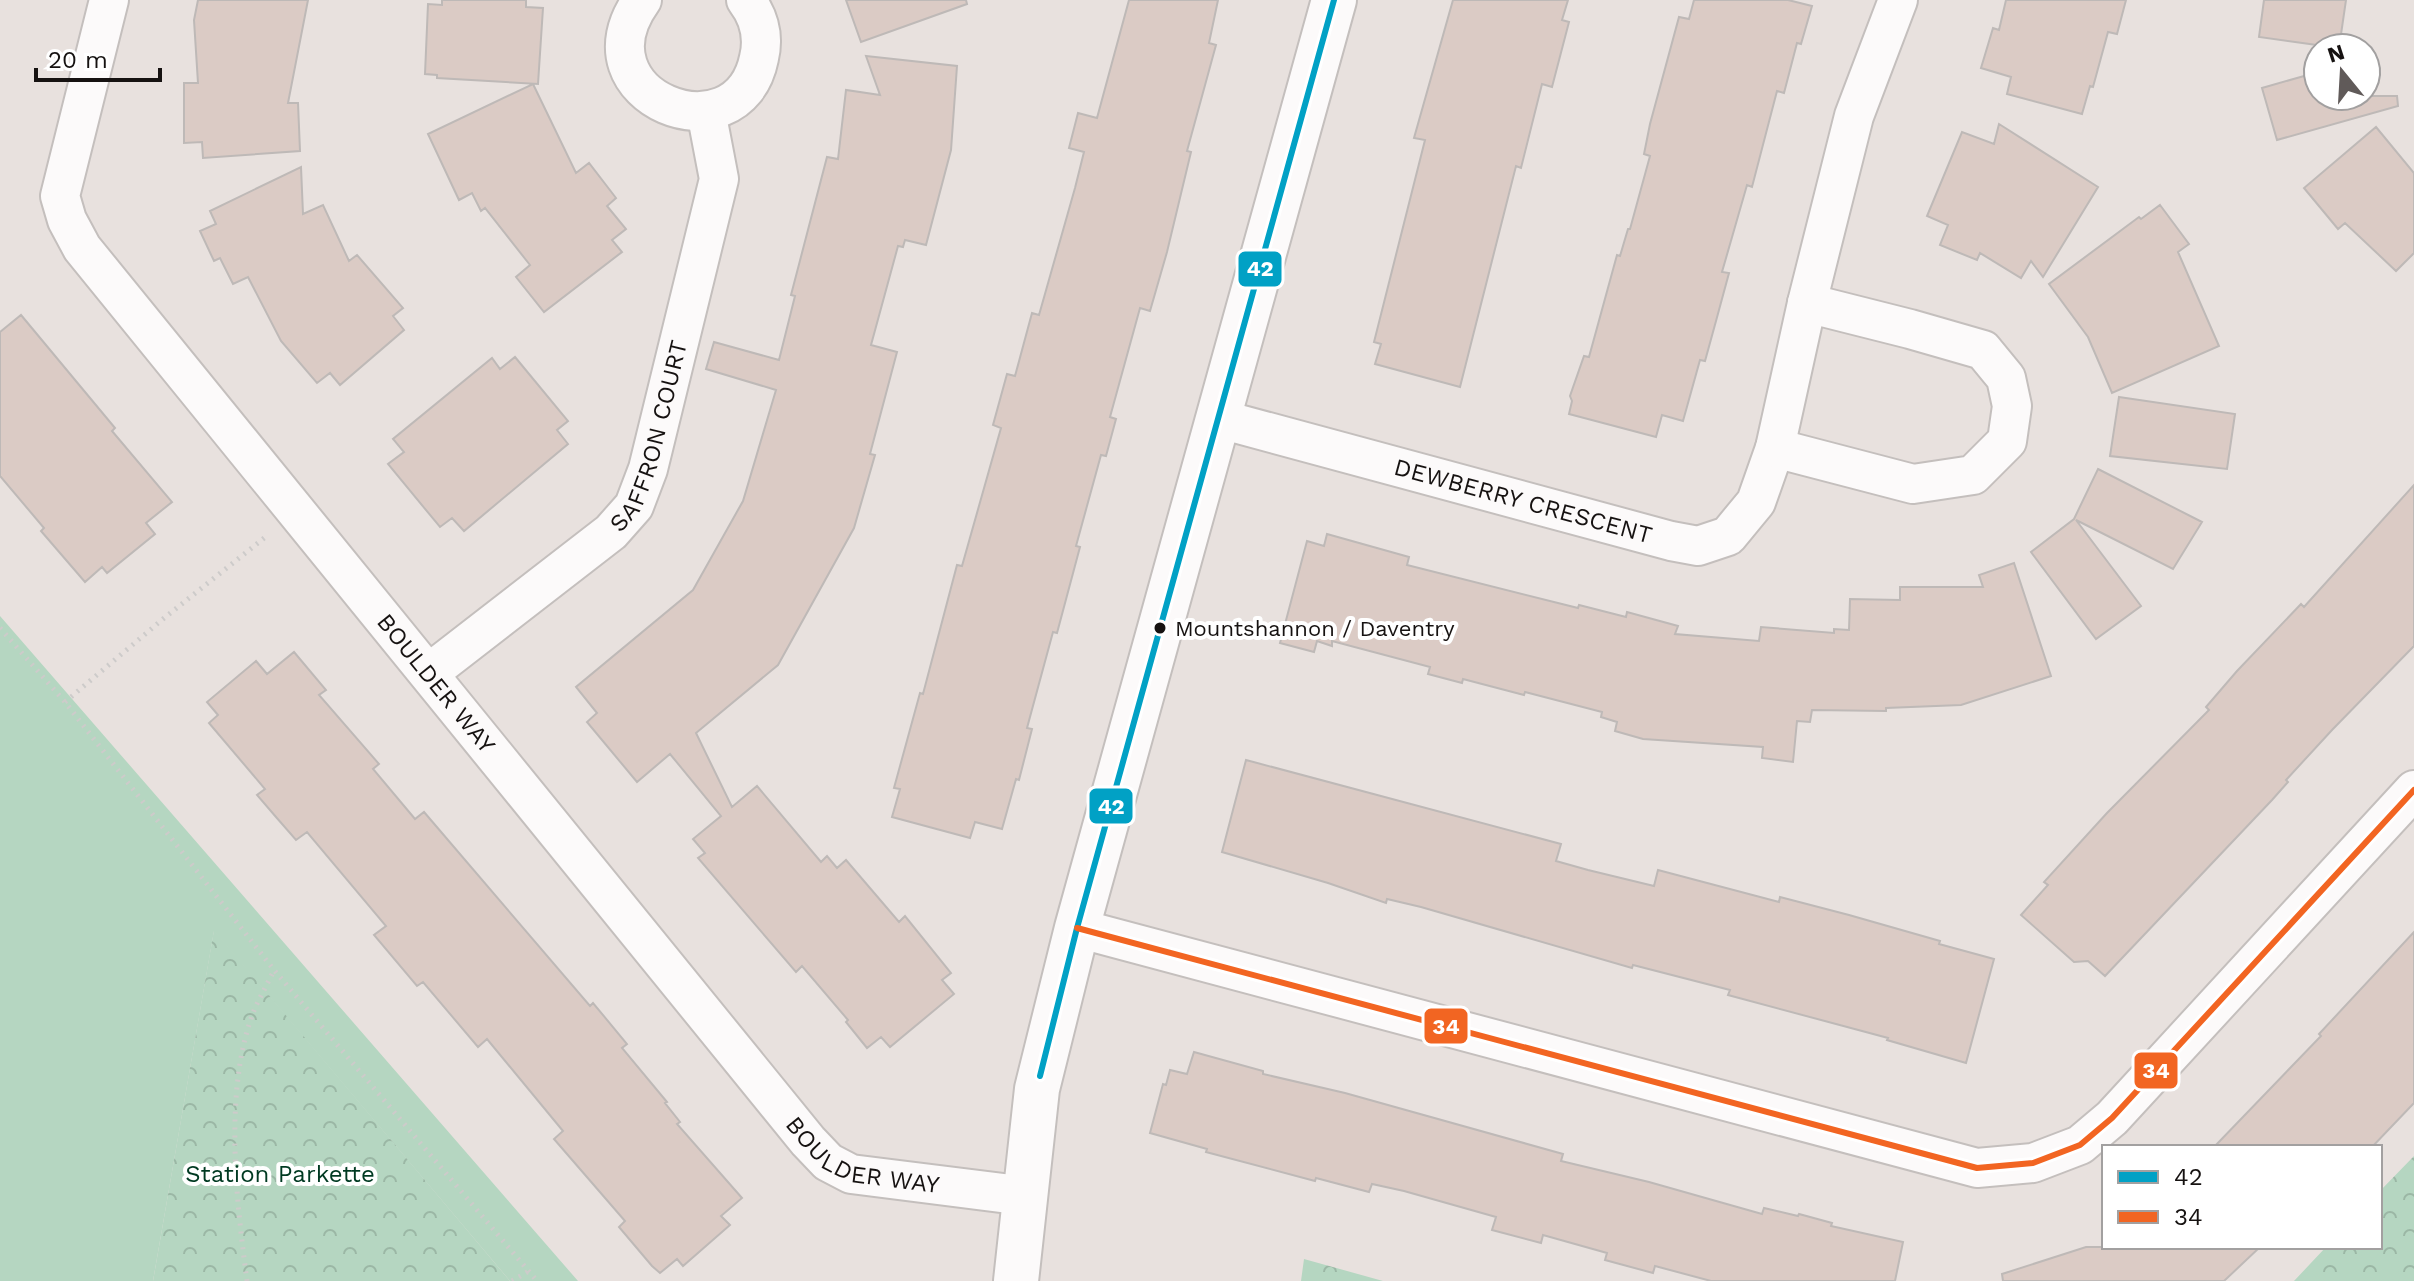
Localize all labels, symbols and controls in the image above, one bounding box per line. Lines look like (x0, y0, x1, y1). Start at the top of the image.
scale bar (36, 32, 160, 82)
north arrow (2302, 32, 2382, 112)
text: N (2324, 39, 2348, 68)
text: 20 m (48, 46, 108, 74)
line badge: 42 (1237, 250, 1283, 288)
text: 42 (1246, 256, 1274, 281)
street label: SAFFRON COURT (604, 337, 693, 537)
street label: DEWBERRY CRESCENT (1391, 453, 1655, 549)
street label: BOULDER WAY (371, 608, 501, 759)
place label: Mountshannon / Daventry (1175, 616, 1455, 641)
marker: Mountshannon / Daventry (1152, 620, 1168, 636)
line badge: 42 (1088, 787, 1134, 825)
text: 42 (1097, 794, 1125, 819)
line badge: 34 (1423, 1007, 1469, 1045)
text: 34 (1432, 1014, 1460, 1039)
line badge: 34 (2133, 1051, 2179, 1090)
text: 34 (2142, 1058, 2170, 1083)
street label: BOULDER WAY (780, 1111, 941, 1199)
legend (2102, 1145, 2382, 1249)
park label: Station Parkette (185, 1160, 375, 1188)
text: 42 (2174, 1163, 2203, 1191)
text: 34 (2174, 1203, 2203, 1231)

